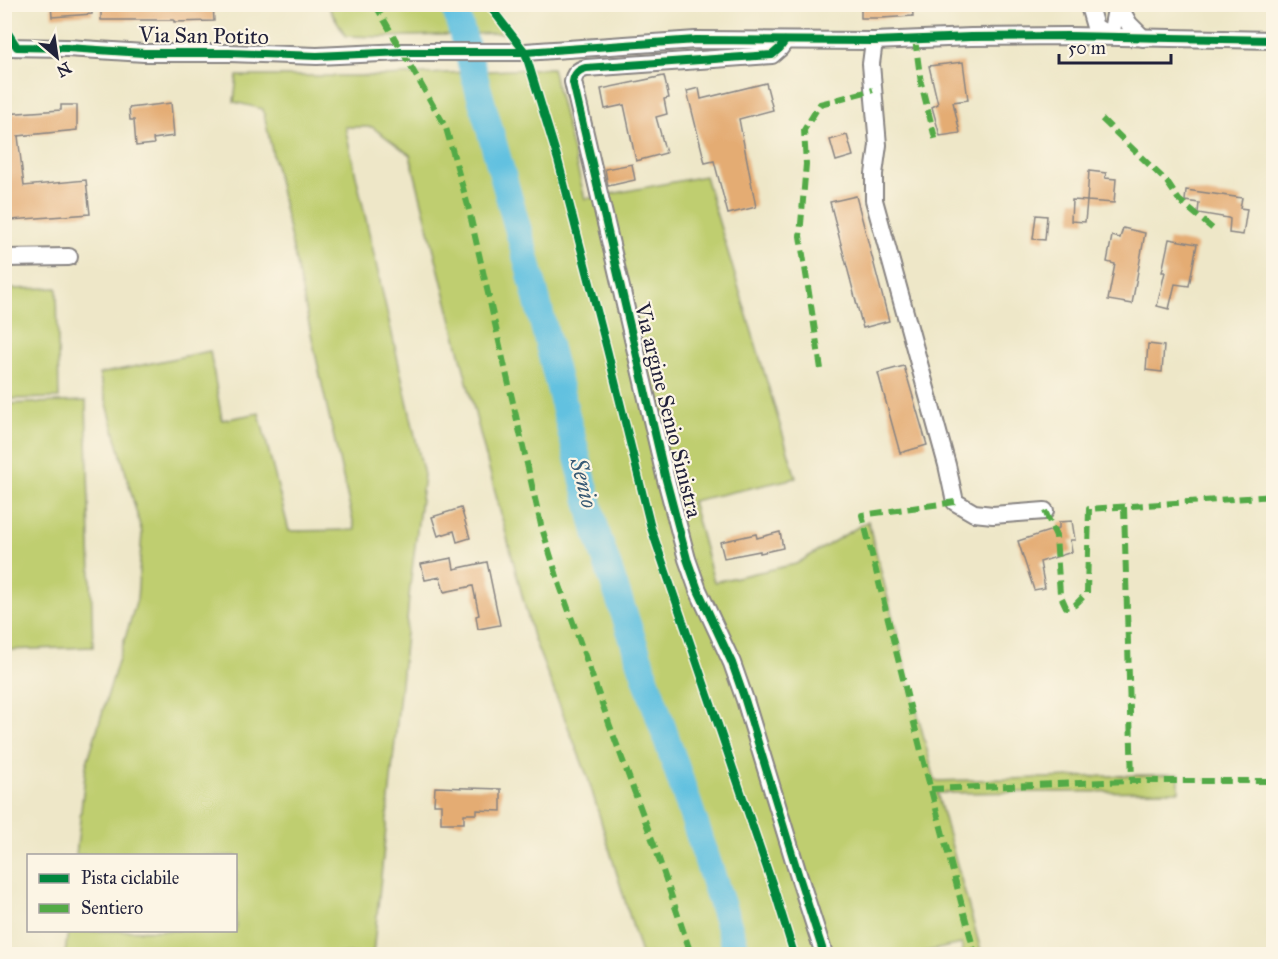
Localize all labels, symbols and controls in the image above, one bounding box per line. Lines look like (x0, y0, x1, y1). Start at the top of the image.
street label: Via San Potito (138, 21, 269, 50)
north arrow (27, 27, 87, 87)
scale bar (1059, 27, 1172, 65)
text: 50 m (1068, 37, 1106, 59)
text: N (53, 58, 75, 81)
street label: Via argine Senio Sinistra (628, 299, 708, 521)
water label: Senio (563, 454, 605, 511)
legend (27, 854, 237, 932)
text: Pista ciclabile (81, 867, 179, 889)
text: Sentiero (81, 897, 143, 919)

